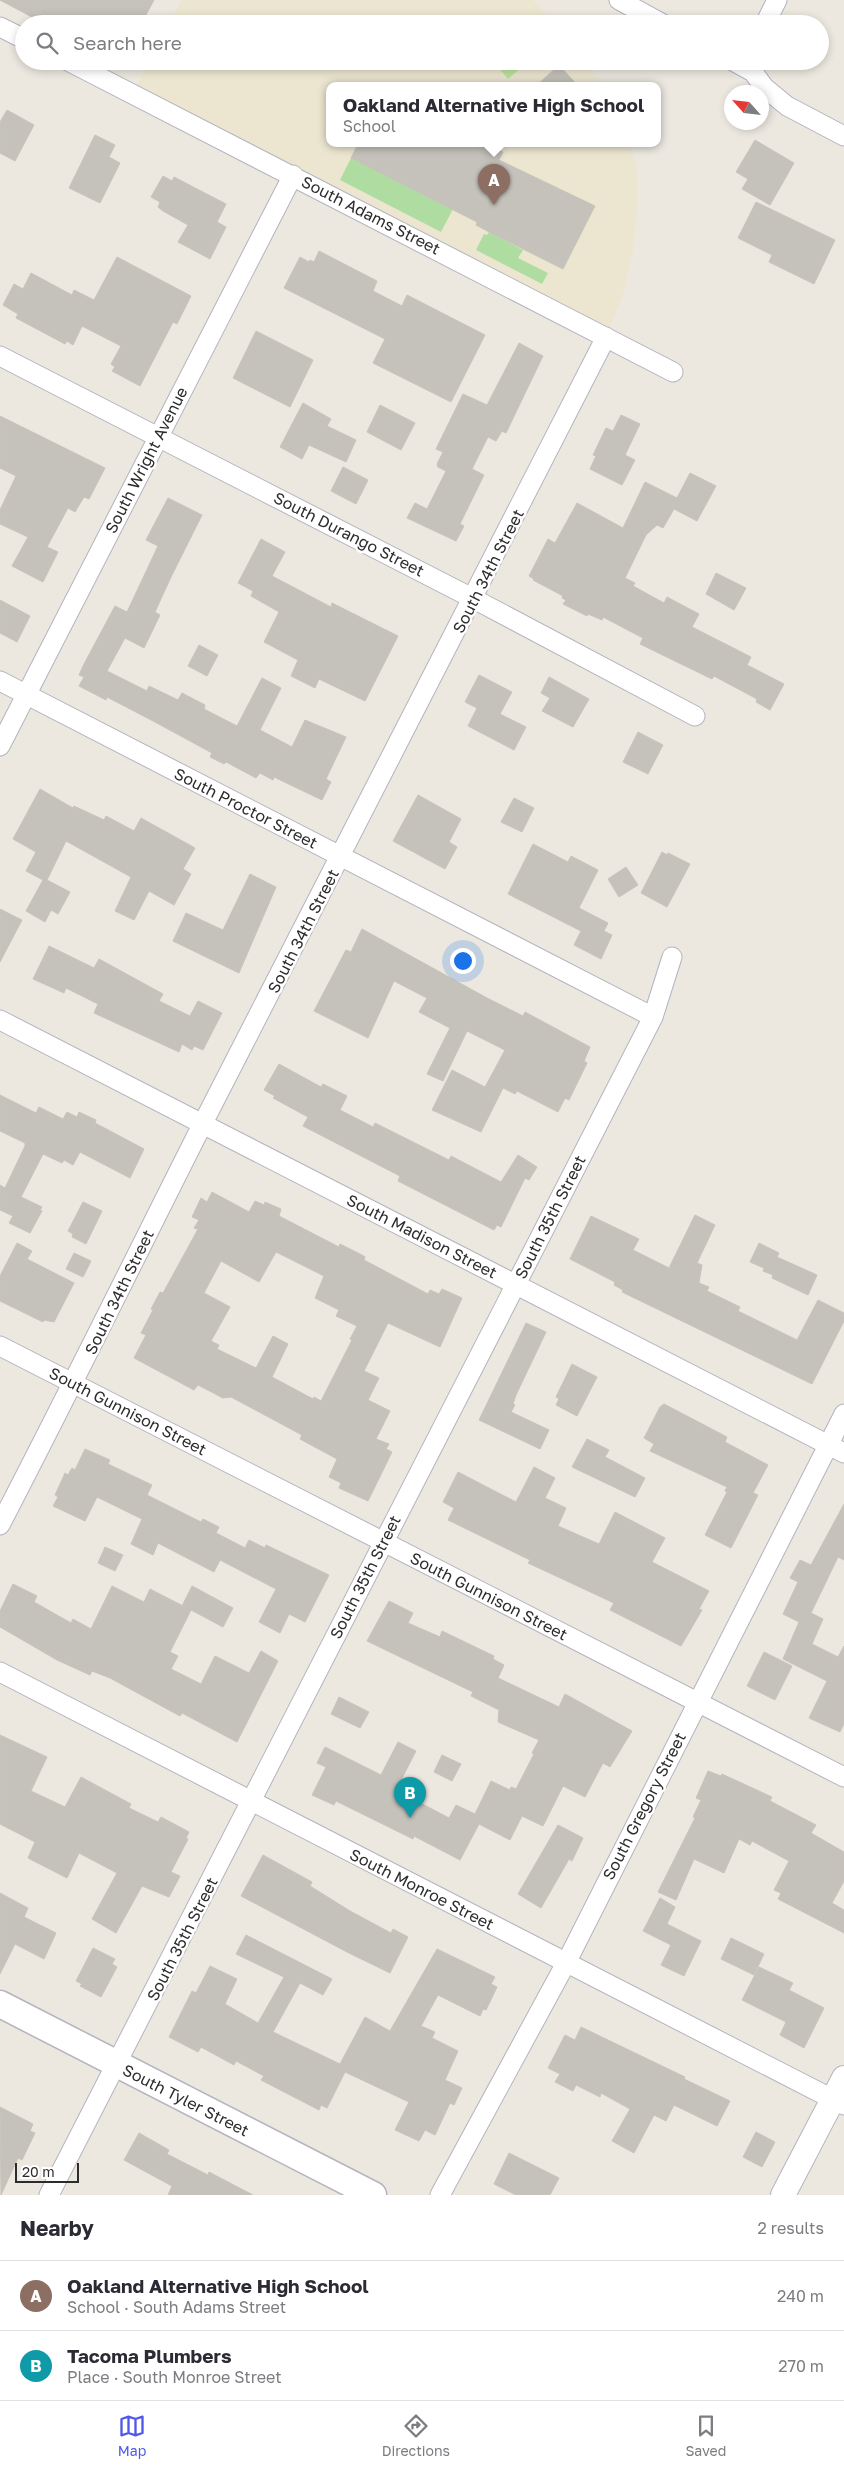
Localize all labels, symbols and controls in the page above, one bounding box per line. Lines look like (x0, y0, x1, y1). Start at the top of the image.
search box (15, 15, 829, 70)
icon: search (33, 29, 61, 57)
text: Search here (73, 31, 182, 54)
popup (326, 82, 661, 147)
north arrow (724, 85, 769, 130)
text: Oakland Alternative High School (343, 93, 644, 116)
text: School (343, 116, 396, 136)
pin: A (478, 164, 510, 205)
street label: South Adams Street (298, 171, 444, 259)
street label: South Wright Avenue (100, 383, 192, 537)
street label: South Durango Street (270, 487, 428, 581)
street label: South 34th Street (448, 506, 528, 636)
street label: South Proctor Street (171, 763, 321, 853)
street label: South 34th Street (263, 866, 343, 996)
your location (450, 948, 476, 974)
street label: South 35th Street (510, 1152, 590, 1282)
street label: South Madison Street (344, 1189, 500, 1283)
street label: South 34th Street (80, 1226, 158, 1358)
street label: South Gunnison Street (46, 1363, 210, 1459)
street label: South 35th Street (325, 1512, 405, 1642)
street label: South Gunnison Street (407, 1548, 571, 1644)
street label: South Gregory Street (598, 1729, 690, 1883)
pin: B (394, 1777, 426, 1818)
street label: South Monroe Street (346, 1844, 498, 1934)
street label: South 35th Street (142, 1874, 222, 2004)
street label: South Tyler Street (119, 2059, 253, 2141)
scale bar (15, 2160, 79, 2183)
text: 20 m (22, 2163, 55, 2180)
text: Nearby (20, 2215, 94, 2241)
text: 2 results (758, 2218, 824, 2238)
text: Oakland Alternative High School (67, 2274, 369, 2297)
text: A (30, 2286, 42, 2306)
text: 240 m (777, 2286, 824, 2306)
text: School · South Adams Street (67, 2297, 286, 2317)
text: Tacoma Plumbers (67, 2344, 232, 2367)
text: B (30, 2356, 42, 2376)
text: 270 m (778, 2356, 824, 2376)
text: Place · South Monroe Street (67, 2367, 282, 2387)
tab: Map (118, 2412, 146, 2459)
tab: Directions (382, 2412, 450, 2459)
tab: Saved (685, 2412, 726, 2459)

